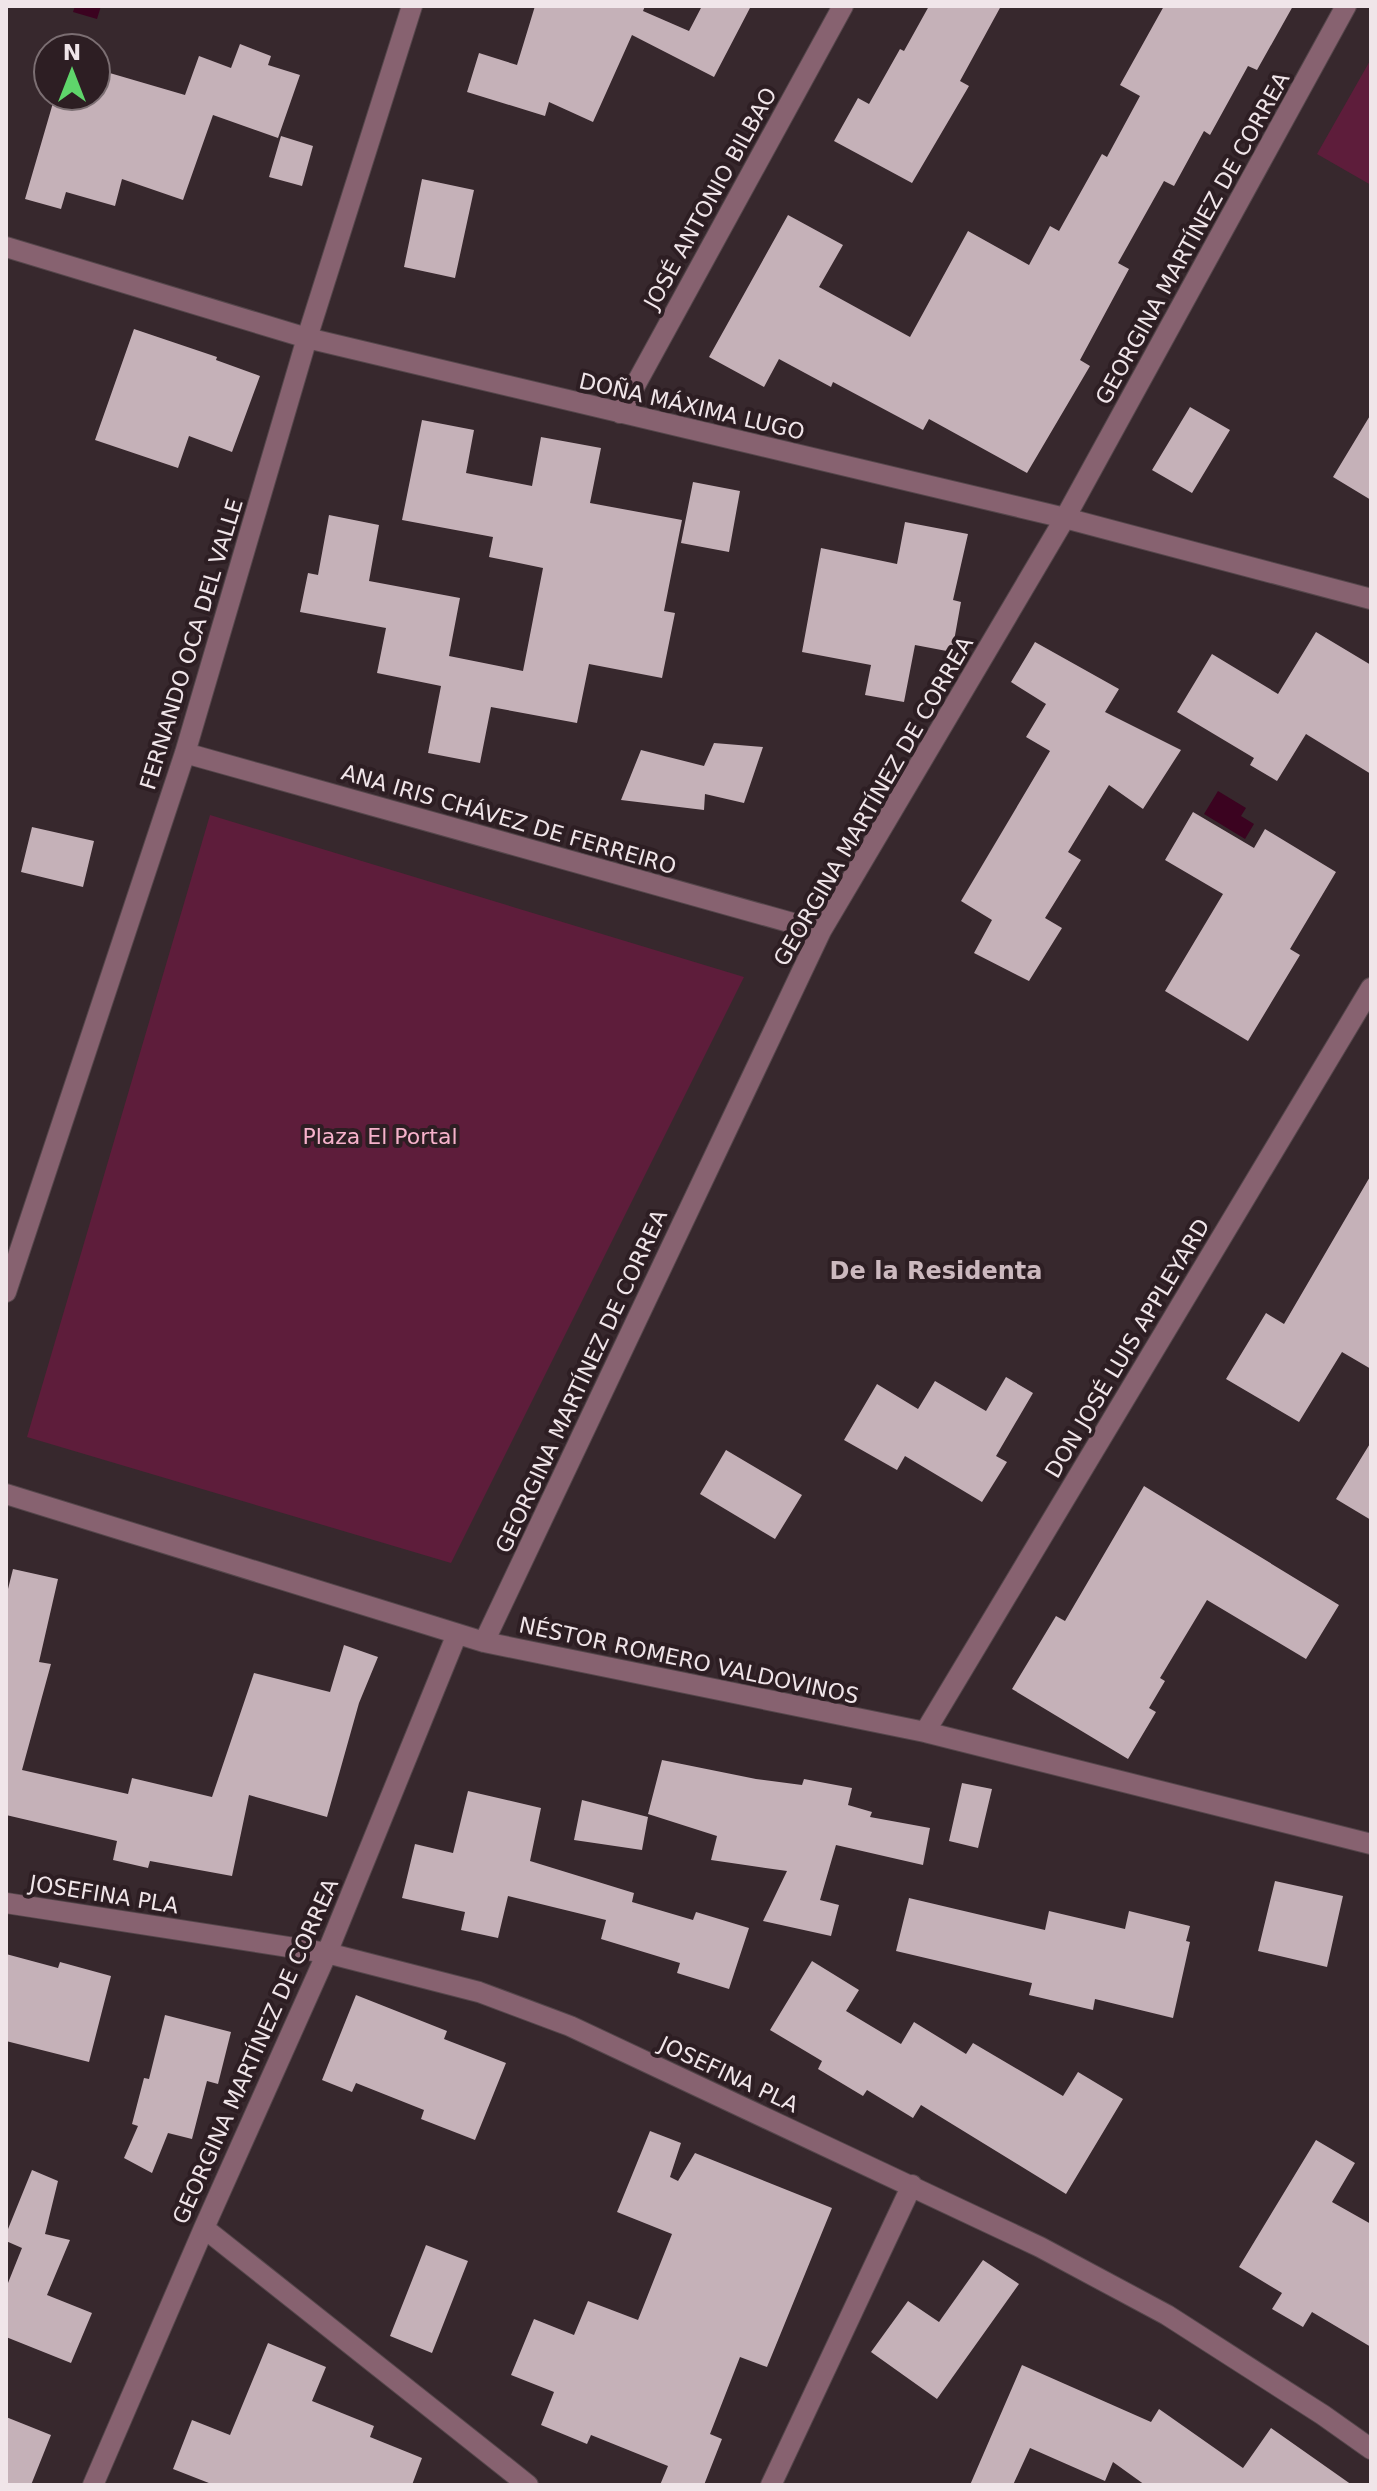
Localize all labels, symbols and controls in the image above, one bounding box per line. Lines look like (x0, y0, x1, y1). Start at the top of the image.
north arrow (32, 32, 112, 112)
text: N (63, 40, 81, 65)
street label: GEORGINA MARTÍNEZ DE CORREA (1090, 68, 1294, 409)
street label: JOSÉ ANTONIO BILBAO (638, 83, 782, 315)
street label: DOÑA MÁXIMA LUGO (577, 367, 807, 445)
street label: FERNANDO OCA DEL VALLE (135, 496, 248, 793)
street label: GEORGINA MARTÍNEZ DE CORREA (769, 632, 978, 970)
street label: ANA IRIS CHÁVEZ DE FERREIRO (338, 760, 679, 879)
park label: Plaza El Portal (302, 1124, 458, 1149)
street label: GEORGINA MARTÍNEZ DE CORREA (491, 1206, 672, 1557)
street label: DON JOSÉ LUIS APPLEYARD (1040, 1214, 1215, 1482)
district label: De la Residenta (830, 1257, 1042, 1285)
street label: NÉSTOR ROMERO VALDOVINOS (517, 1612, 861, 1709)
street label: JOSEFINA PLA (26, 1870, 180, 1919)
street label: GEORGINA MARTÍNEZ DE CORREA (168, 1875, 343, 2228)
street label: JOSEFINA PLA (654, 2031, 802, 2118)

